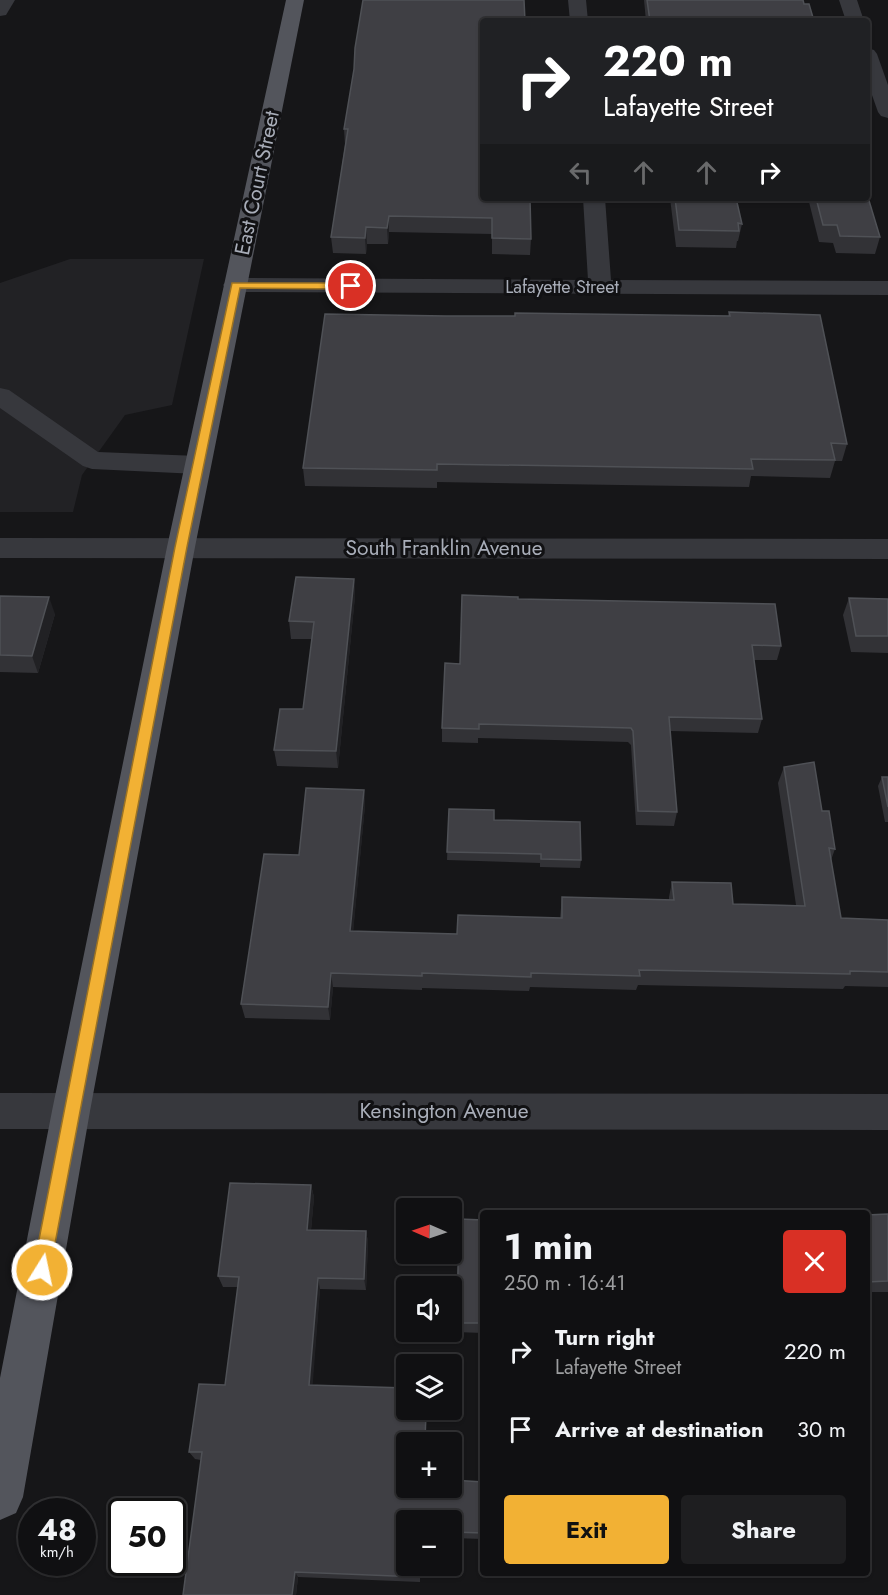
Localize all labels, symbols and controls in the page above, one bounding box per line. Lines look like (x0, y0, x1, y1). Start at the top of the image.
text: 220 m (603, 31, 733, 92)
icon: right (504, 42, 582, 120)
text: Lafayette Street (603, 87, 773, 126)
street label: East Court Street (227, 108, 287, 258)
icon: left (564, 156, 597, 189)
icon: ahead (627, 156, 660, 189)
icon: ahead (690, 156, 723, 189)
icon: right (753, 156, 786, 189)
pin (325, 260, 376, 311)
icon: arrive (334, 269, 367, 302)
street label: Lafayette Street (505, 274, 620, 300)
street label: South Franklin Avenue (345, 533, 543, 563)
street label: Kensington Avenue (359, 1096, 529, 1126)
north arrow (396, 1198, 462, 1264)
map controls (396, 1198, 462, 1576)
text: 1 min (504, 1220, 593, 1272)
button: close (783, 1230, 846, 1293)
position arrow (10, 1238, 74, 1302)
text: 250 m · 16:41 (504, 1269, 625, 1298)
button: sound (396, 1276, 462, 1342)
text: Turn right (555, 1321, 655, 1353)
icon: right (504, 1335, 537, 1368)
text: 220 m (784, 1335, 846, 1367)
text: Lafayette Street (555, 1353, 681, 1382)
button: layers (396, 1354, 462, 1420)
icon: arrive (504, 1413, 537, 1446)
text: Arrive at destination (555, 1413, 764, 1445)
text: 30 m (797, 1413, 846, 1445)
button: + (396, 1432, 462, 1498)
button: Exit (504, 1495, 669, 1564)
button: Share (681, 1495, 846, 1564)
speed limit sign: 50 (108, 1498, 186, 1576)
text: 48 (37, 1508, 77, 1551)
button: − (396, 1510, 462, 1576)
text: km/h (40, 1541, 74, 1563)

